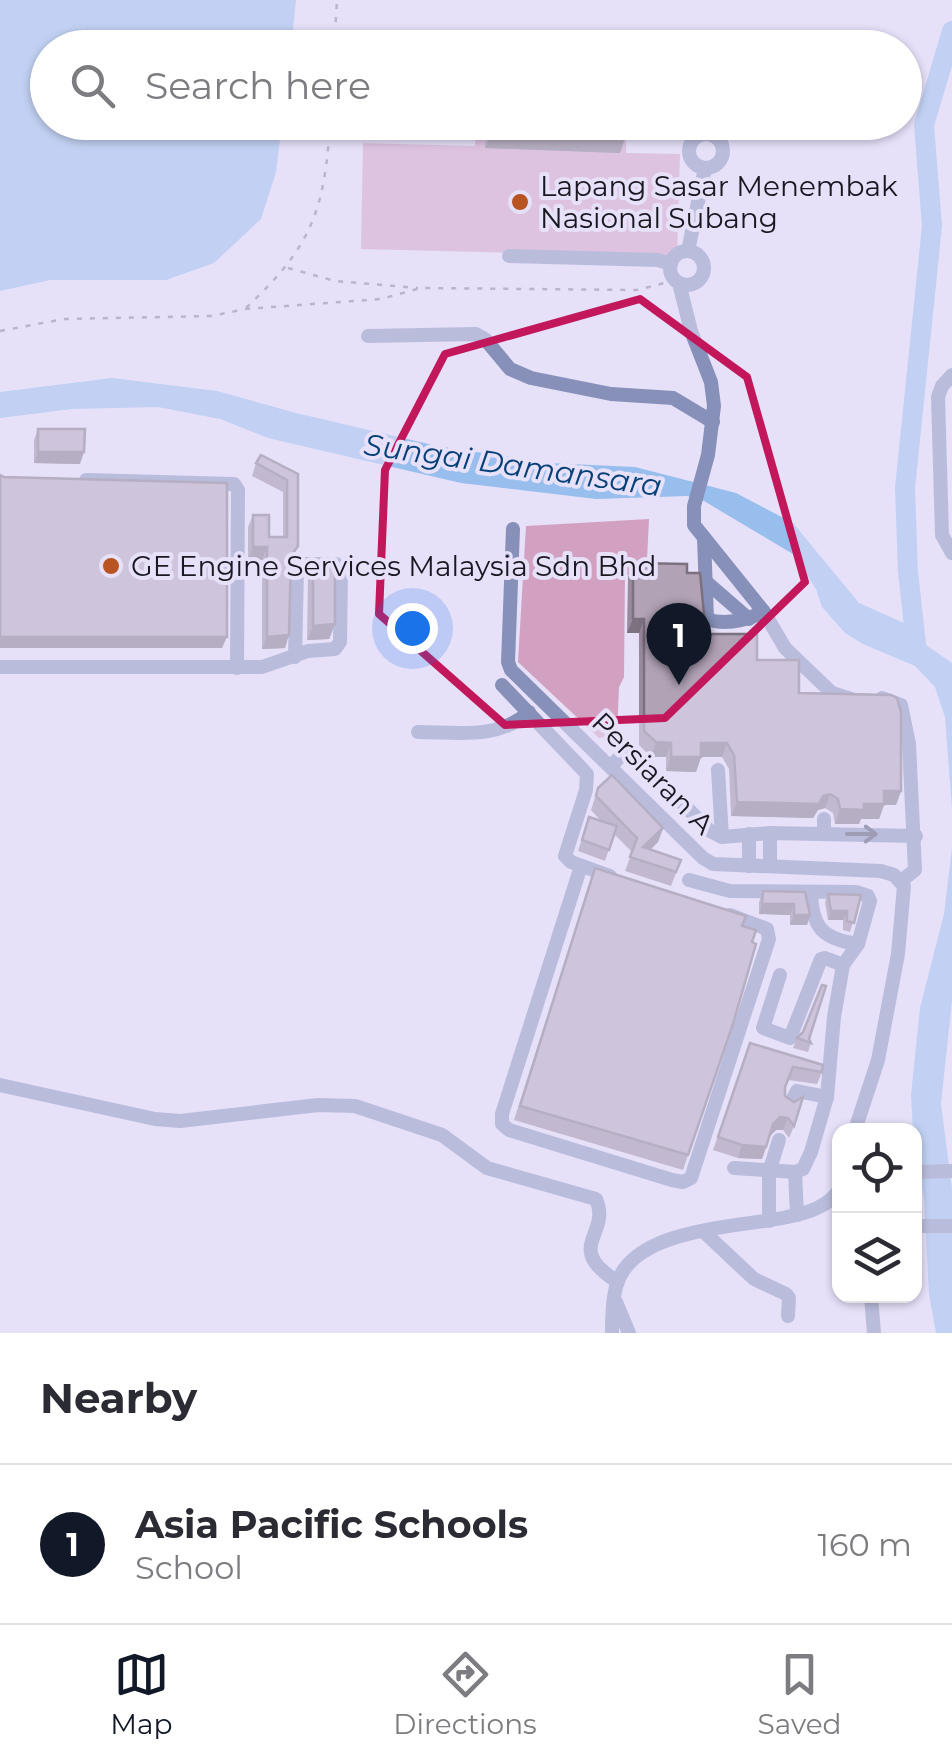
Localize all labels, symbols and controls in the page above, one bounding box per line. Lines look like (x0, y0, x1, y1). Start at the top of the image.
search box (30, 30, 922, 140)
icon: search (65, 58, 120, 113)
text: Search here (145, 62, 371, 109)
place label: Lapang Sasar Menembak Nasional Subang (540, 169, 898, 235)
marker: Lapang Sasar Menembak Nasional Subang (509, 191, 531, 213)
water label: Sungai Damansara (362, 426, 664, 504)
place label: GE Engine Services Malaysia Sdn Bhd (131, 549, 657, 583)
marker: GE Engine Services Malaysia Sdn Bhd (100, 555, 122, 577)
pin: 1 (646, 602, 712, 685)
your location (387, 603, 438, 654)
street label: Persiaran A (585, 705, 722, 842)
one-way arrow (846, 824, 878, 844)
map controls (832, 1123, 922, 1303)
button: locate (832, 1123, 922, 1213)
button: layers (832, 1213, 922, 1303)
text: Nearby (40, 1372, 197, 1424)
text: Asia Pacific Schools (135, 1501, 528, 1548)
text: 1 (66, 1525, 79, 1564)
text: 160 m (817, 1525, 912, 1564)
text: School (135, 1548, 243, 1587)
tab: Map (110, 1647, 173, 1741)
tab: Directions (393, 1647, 537, 1741)
tab: Saved (757, 1647, 842, 1741)

